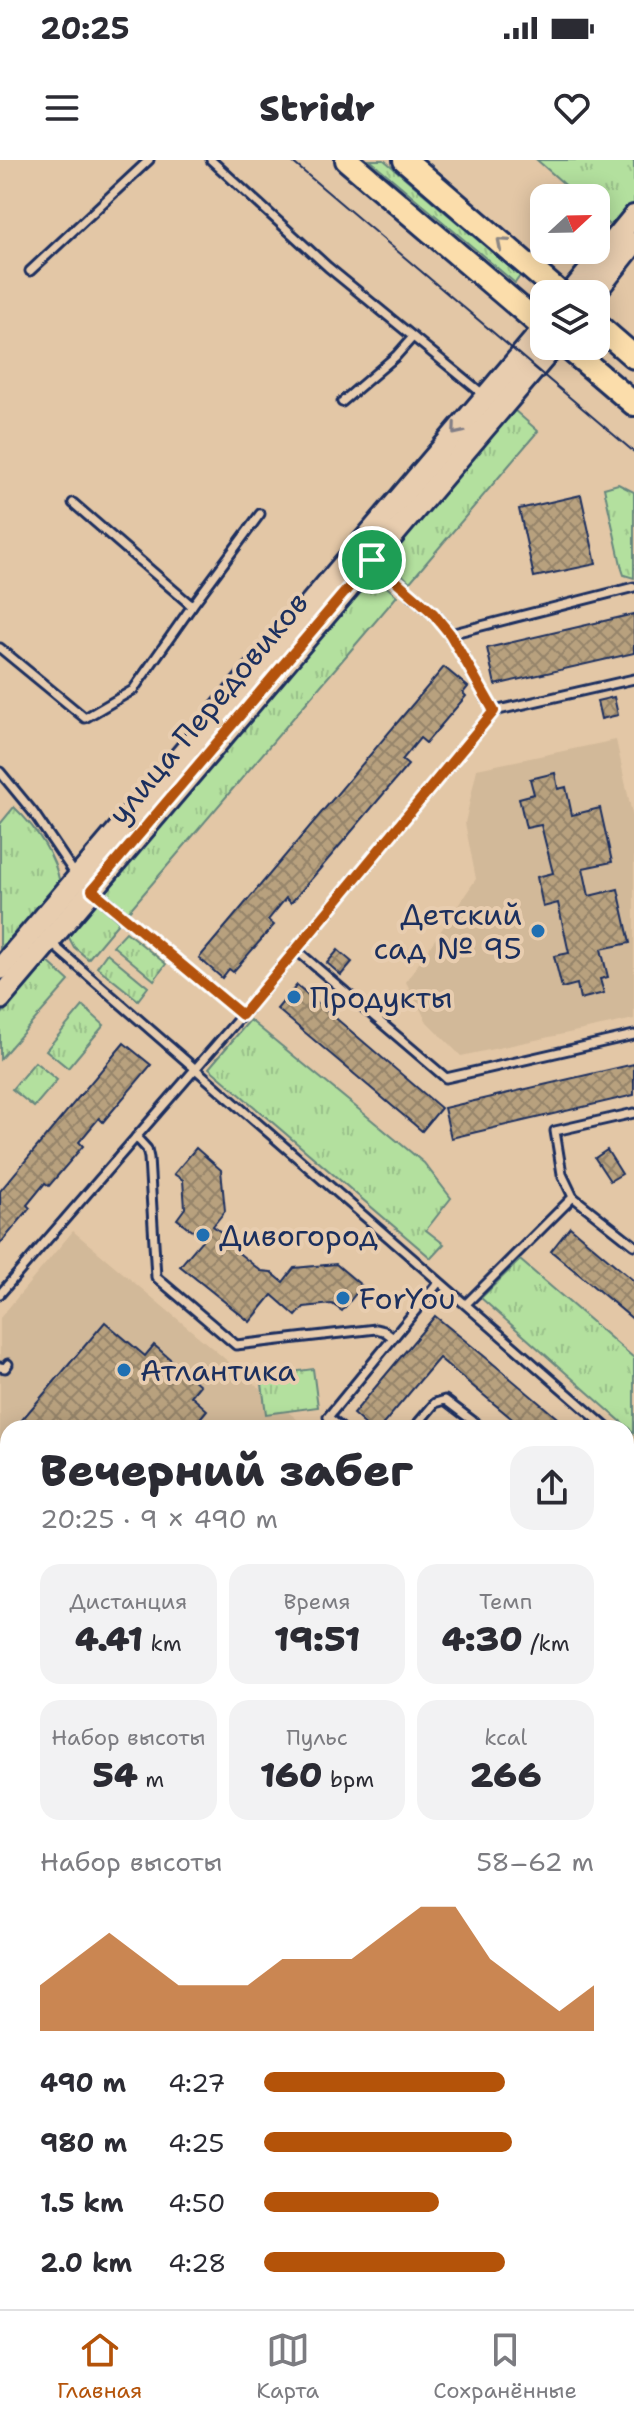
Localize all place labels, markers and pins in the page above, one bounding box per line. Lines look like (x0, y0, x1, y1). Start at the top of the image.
pin (338, 526, 406, 594)
place label: Детский сад № 95 (373, 894, 522, 969)
marker: Детский сад № 95 (529, 922, 547, 940)
place label: Продукты (310, 977, 453, 1018)
marker: Продукты (285, 988, 303, 1006)
place label: Дивогород (219, 1215, 378, 1256)
marker: Дивогород (194, 1226, 212, 1244)
place label: ForYou (359, 1278, 456, 1319)
marker: ForYou (334, 1289, 352, 1307)
place label: Атлантика (140, 1350, 296, 1391)
marker: Атлантика (115, 1361, 133, 1379)

